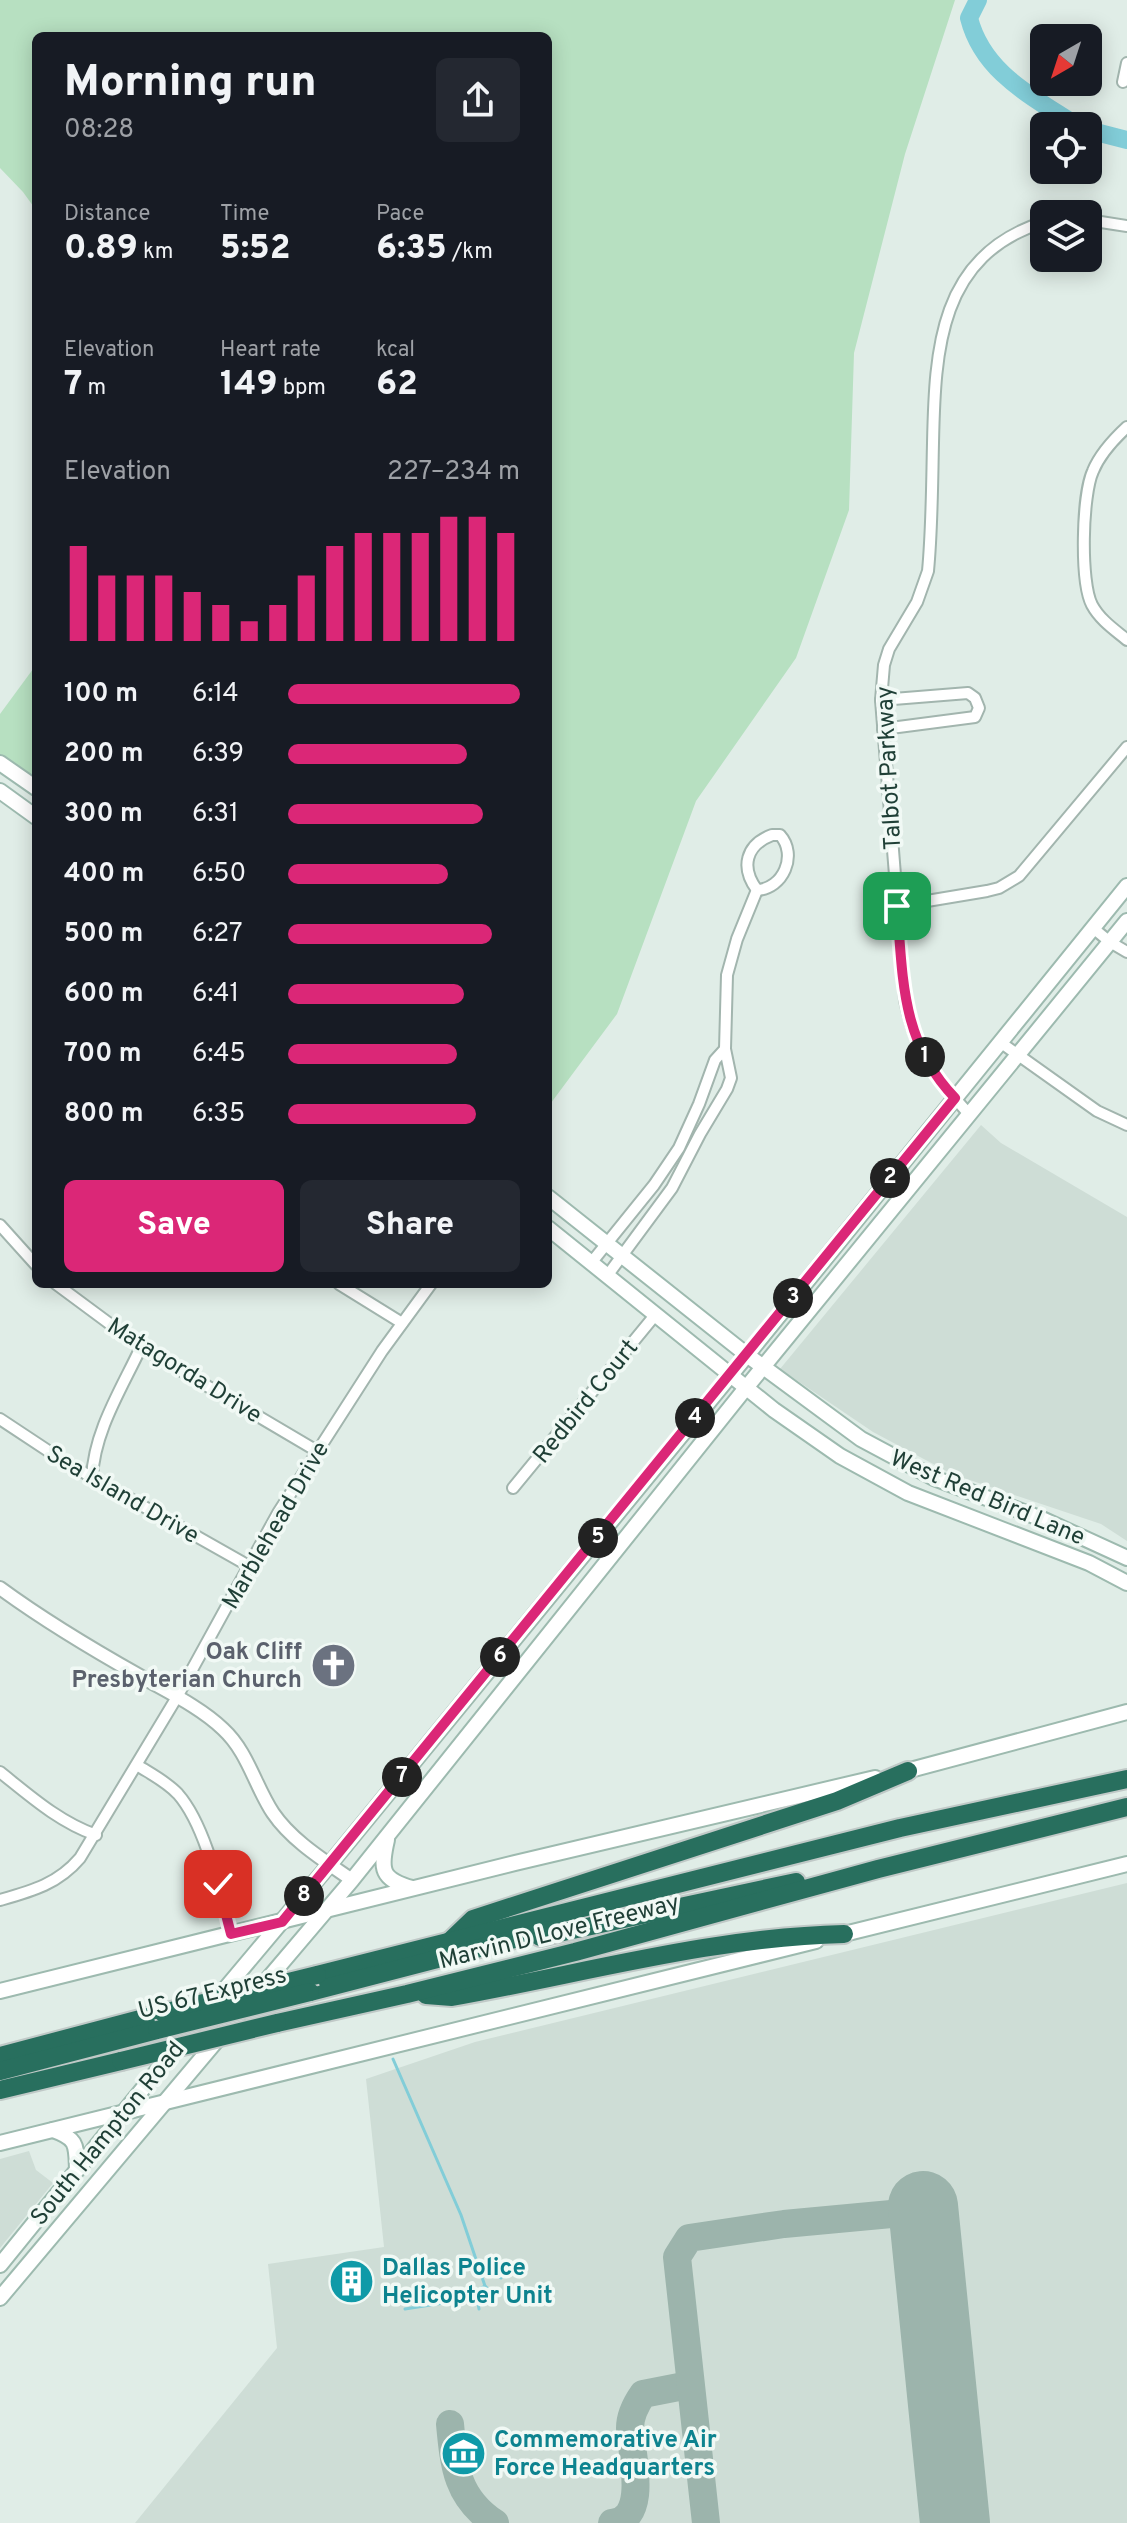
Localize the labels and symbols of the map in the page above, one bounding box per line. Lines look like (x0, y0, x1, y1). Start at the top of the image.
north arrow (1030, 24, 1102, 96)
street label: Talbot Parkway (871, 685, 909, 851)
pin (863, 872, 931, 940)
pin: 1 (905, 1037, 945, 1077)
pin: 2 (870, 1158, 910, 1198)
pin: 3 (773, 1278, 813, 1318)
street label: Matagorda Drive (101, 1312, 267, 1431)
street label: Redbird Court (527, 1334, 646, 1470)
pin: 4 (675, 1398, 715, 1438)
street label: Marblehead Drive (216, 1437, 337, 1615)
street label: Sea Island Drive (40, 1440, 204, 1552)
street label: West Red Bird Lane (885, 1444, 1089, 1553)
pin: 5 (578, 1518, 618, 1558)
pin: 6 (480, 1637, 520, 1677)
place label: Oak Cliff Presbyterian Church (71, 1638, 302, 1696)
church icon: Oak Cliff Presbyterian Church (309, 1641, 357, 1689)
pin: 7 (382, 1757, 422, 1797)
pin (184, 1850, 252, 1918)
pin: 8 (284, 1876, 324, 1916)
street label: Marvin D Love Freeway (436, 1889, 683, 1977)
street label: US 67 Express (135, 1961, 290, 2027)
street label: South Hampton Road (25, 2036, 192, 2232)
place label: Dallas Police Helicopter Unit (382, 2254, 553, 2312)
building icon: Dallas Police Helicopter Unit (327, 2257, 375, 2305)
place label: Commemorative Air Force Headquarters (494, 2426, 717, 2484)
museum icon: Commemorative Air Force Headquarters (439, 2429, 487, 2477)

